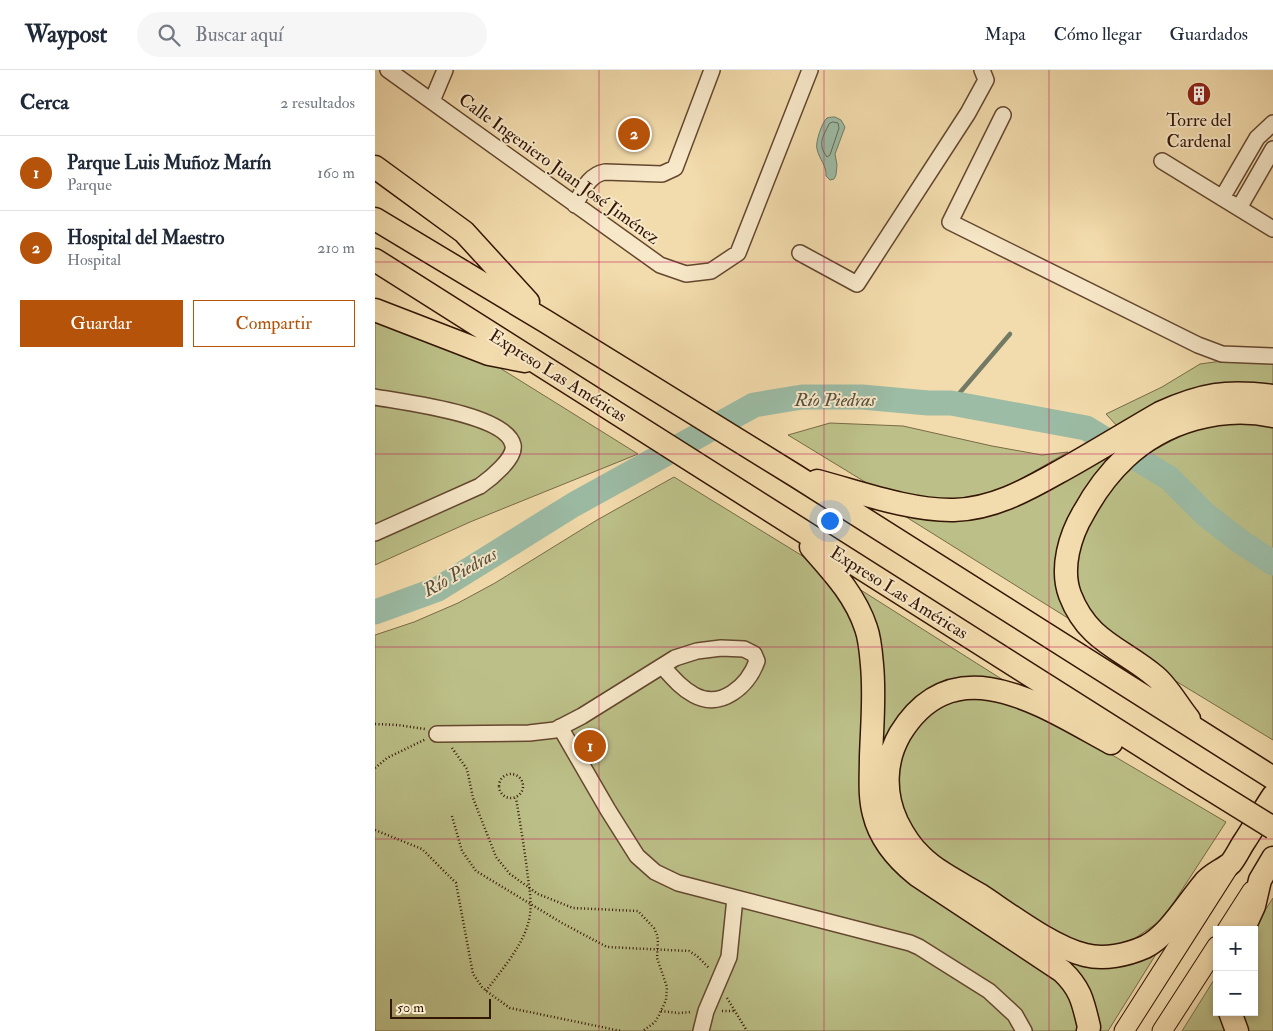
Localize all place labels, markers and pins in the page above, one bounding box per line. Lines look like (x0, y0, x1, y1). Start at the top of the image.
building icon: Torre del Cardenal (1186, 81, 1212, 107)
place label: Torre del Cardenal (1166, 109, 1232, 153)
pin: 2 (618, 115, 650, 153)
pin: 1 (574, 727, 606, 765)

